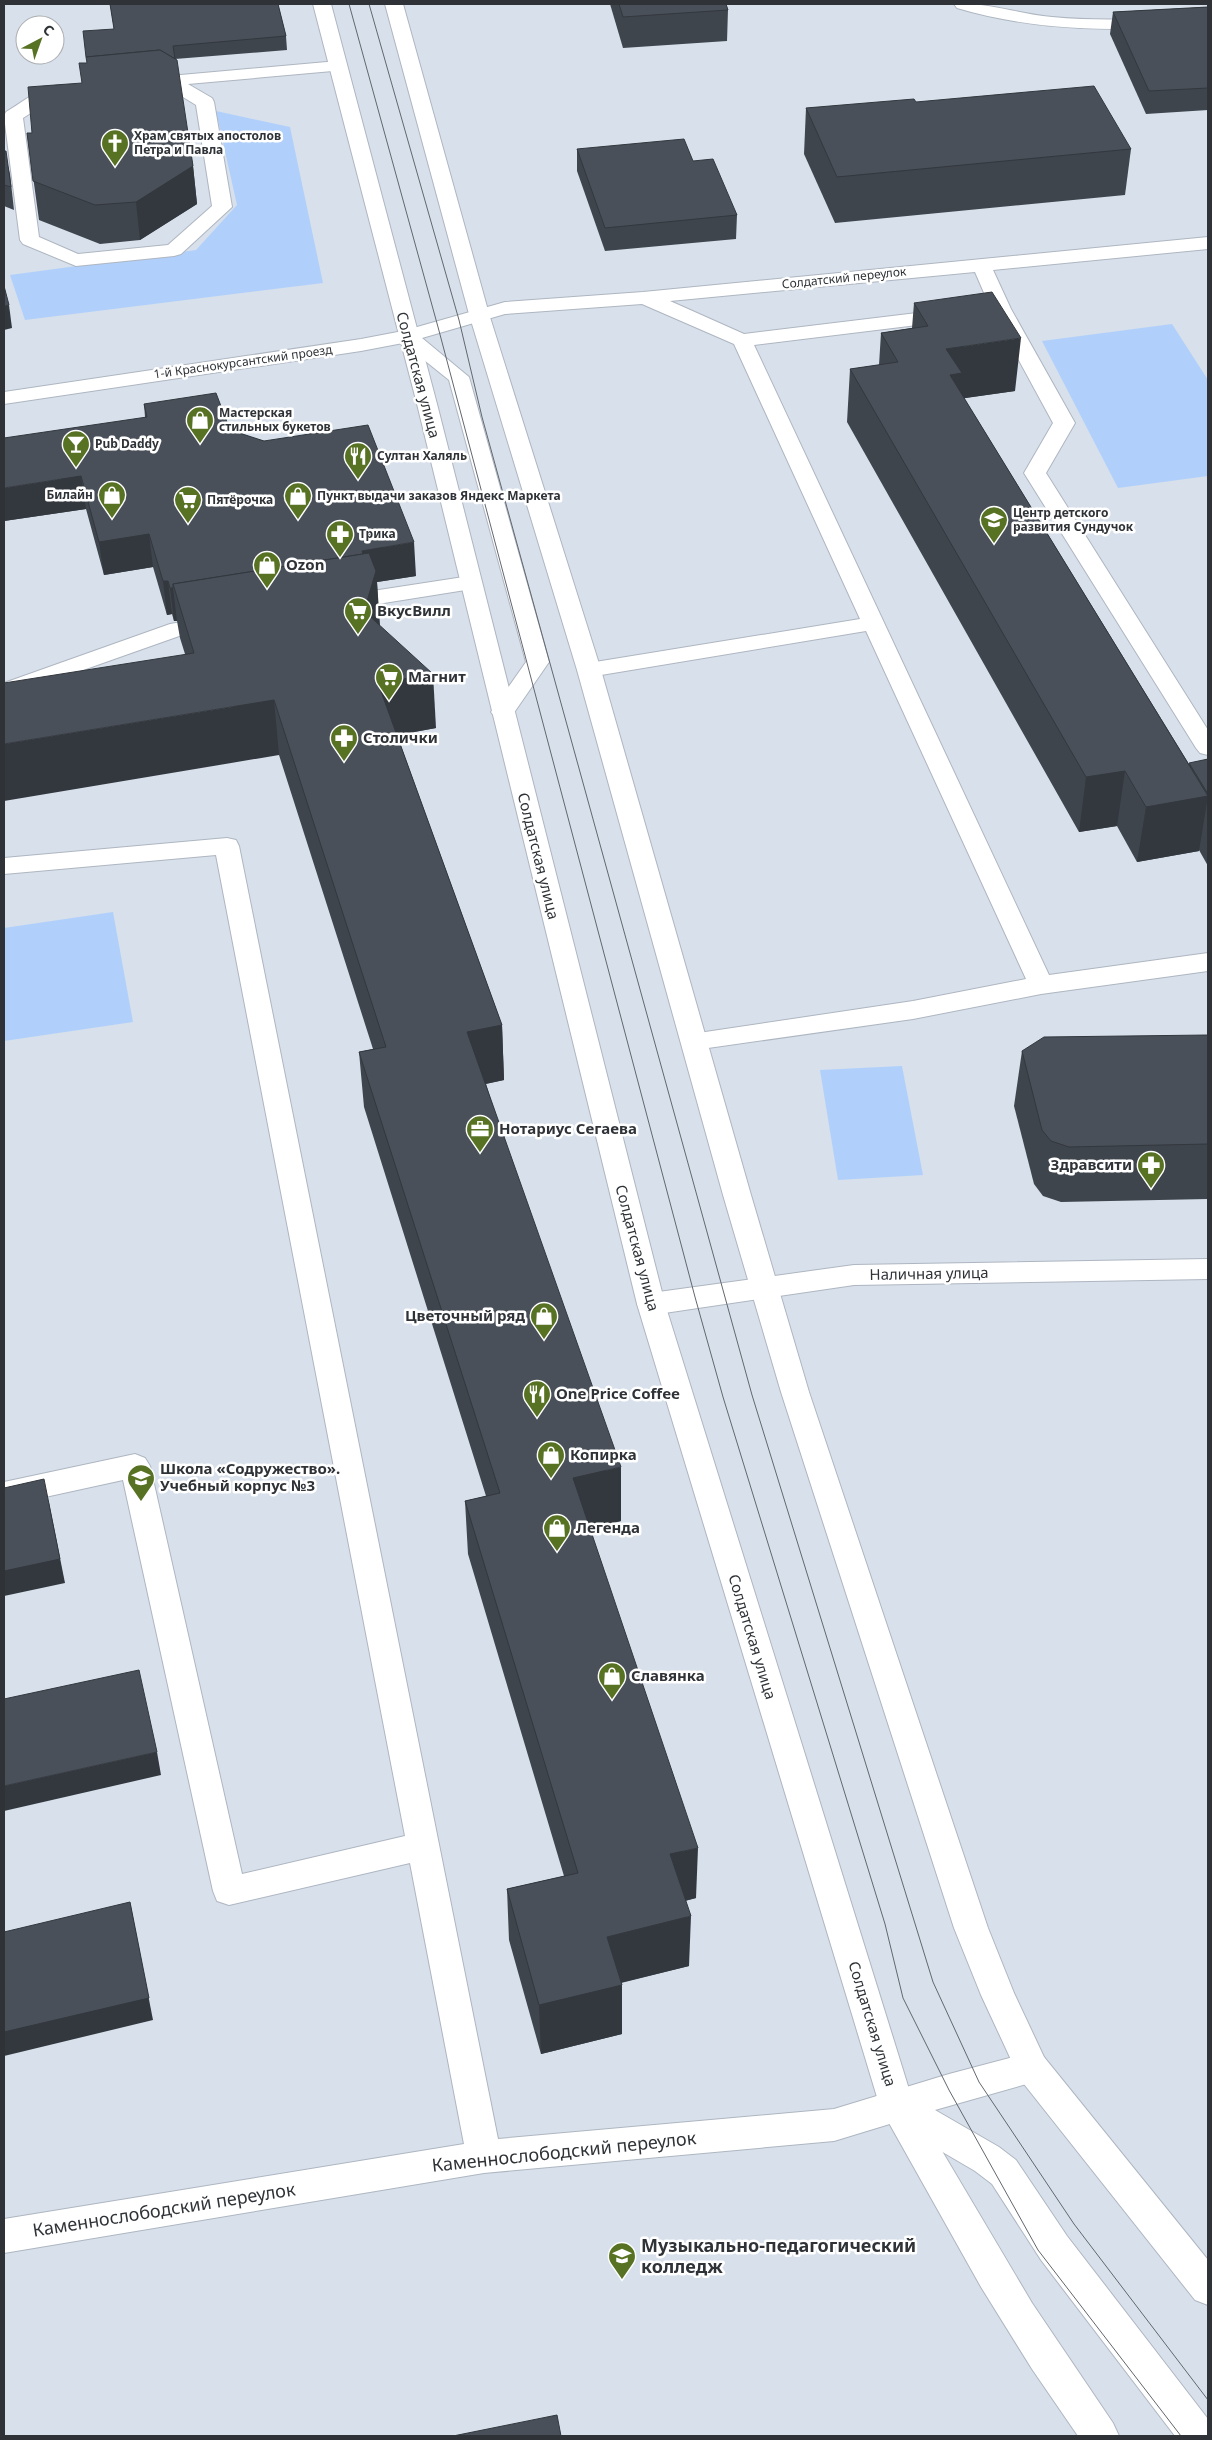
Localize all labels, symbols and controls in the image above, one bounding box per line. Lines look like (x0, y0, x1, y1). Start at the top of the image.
north arrow (15, 15, 65, 65)
text: С (39, 20, 58, 40)
place label: Храм святых апостолов Петра и Павла (134, 127, 281, 158)
church icon: Храм святых апостолов Петра и Павла (100, 128, 130, 167)
street label: Солдатский переулок (781, 262, 908, 292)
street label: Солдатская улица (392, 309, 445, 440)
street label: 1-й Краснокурсантский проезд (153, 340, 334, 382)
place label: Мастерская стильных букетов (219, 404, 331, 435)
shop icon: Мастерская стильных букетов (185, 405, 215, 444)
bar icon: Pub Daddy (61, 429, 91, 468)
place label: Pub Daddy (95, 435, 159, 452)
restaurant icon: Султан Халяль (343, 441, 373, 480)
place label: Султан Халяль (377, 447, 467, 464)
shop icon: Билайн (97, 480, 127, 519)
shop icon: Пункт выдачи заказов Яндекс Маркета (283, 481, 313, 520)
supermarket icon: Пятёрочка (173, 485, 203, 524)
place label: Билайн (47, 486, 93, 503)
place label: Пункт выдачи заказов Яндекс Маркета (317, 487, 561, 504)
place label: Пятёрочка (207, 491, 273, 508)
place label: Центр детского развития Сундучок (1013, 504, 1134, 535)
school or university icon: Центр детского развития Сундучок (979, 505, 1009, 544)
pharmacy icon: Трика (325, 519, 355, 558)
place label: Трика (359, 525, 396, 542)
shop icon: Ozon (252, 550, 282, 589)
place label: Ozon (286, 554, 324, 574)
supermarket icon: ВкусВилл (343, 596, 373, 635)
place label: ВкусВилл (377, 600, 451, 620)
supermarket icon: Магнит (374, 662, 404, 701)
place label: Магнит (408, 666, 466, 686)
pharmacy icon: Столички (329, 723, 359, 762)
place label: Столички (363, 727, 438, 747)
street label: Солдатская улица (514, 790, 564, 921)
office icon: Нотариус Сегаева (465, 1114, 495, 1153)
place label: Нотариус Сегаева (499, 1118, 637, 1138)
pharmacy icon: Здравсити (1136, 1150, 1166, 1189)
place label: Здравсити (1050, 1154, 1132, 1174)
street label: Солдатская улица (611, 1182, 664, 1313)
street label: Наличная улица (869, 1262, 989, 1284)
shop icon: Цветочный ряд (529, 1301, 559, 1340)
place label: Цветочный ряд (405, 1305, 525, 1325)
restaurant icon: One Price Coffee (522, 1379, 552, 1418)
place label: One Price Coffee (556, 1383, 680, 1403)
shop icon: Копирка (536, 1440, 566, 1479)
place label: Копирка (570, 1444, 637, 1464)
place label: Школа «Содружество». Учебный корпус №3 (160, 1458, 340, 1495)
school or university icon: Школа «Содружество». Учебный корпус №3 (126, 1463, 156, 1502)
shop icon: Легенда (542, 1513, 572, 1552)
place label: Легенда (576, 1517, 640, 1537)
street label: Солдатская улица (724, 1572, 782, 1702)
shop icon: Славянка (597, 1661, 627, 1700)
place label: Славянка (631, 1665, 705, 1685)
street label: Солдатская улица (844, 1959, 902, 2089)
street label: Каменнослободский переулок (431, 2125, 698, 2177)
street label: Каменнослободский переулок (31, 2176, 297, 2242)
place label: Музыкально-педагогический колледж (641, 2233, 916, 2278)
school or university icon: Музыкально-педагогический колледж (607, 2241, 637, 2280)

